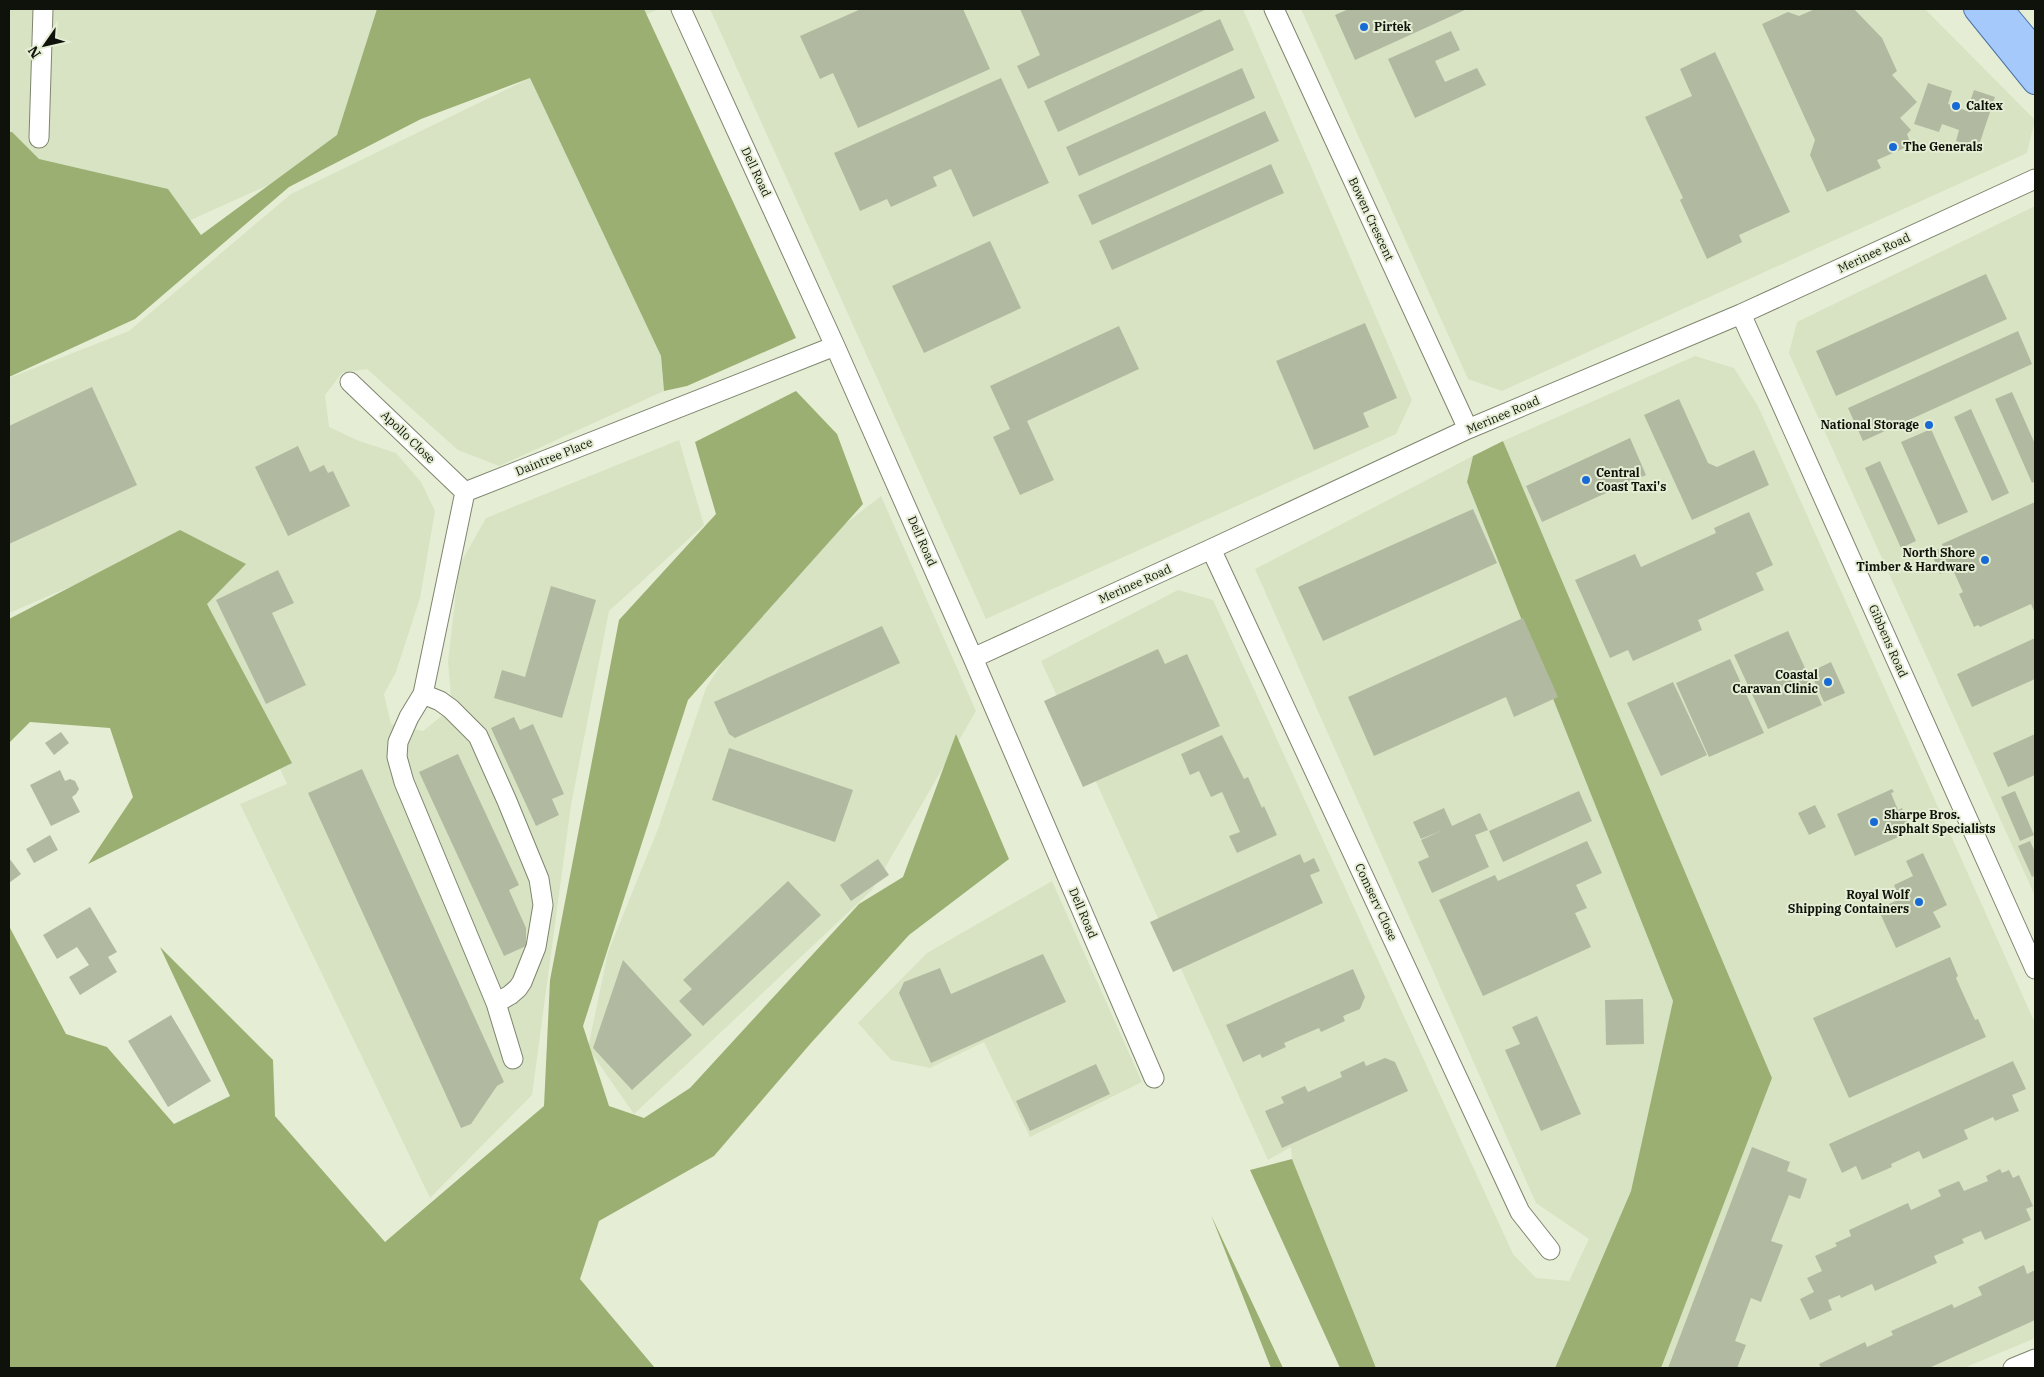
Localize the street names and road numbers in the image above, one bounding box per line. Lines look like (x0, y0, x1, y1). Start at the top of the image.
street label: Dell Road (738, 144, 775, 199)
street label: Bowen Crescent (1346, 175, 1397, 263)
street label: Merinee Road (1835, 229, 1912, 276)
street label: Merinee Road (1464, 392, 1542, 437)
street label: Apollo Close (378, 407, 439, 466)
street label: Daintree Place (513, 434, 595, 479)
street label: Dell Road (905, 513, 940, 568)
street label: Merinee Road (1096, 561, 1173, 606)
street label: Gibbens Road (1866, 602, 1911, 680)
street label: Comserv Close (1352, 861, 1401, 943)
street label: Dell Road (1066, 885, 1101, 940)

